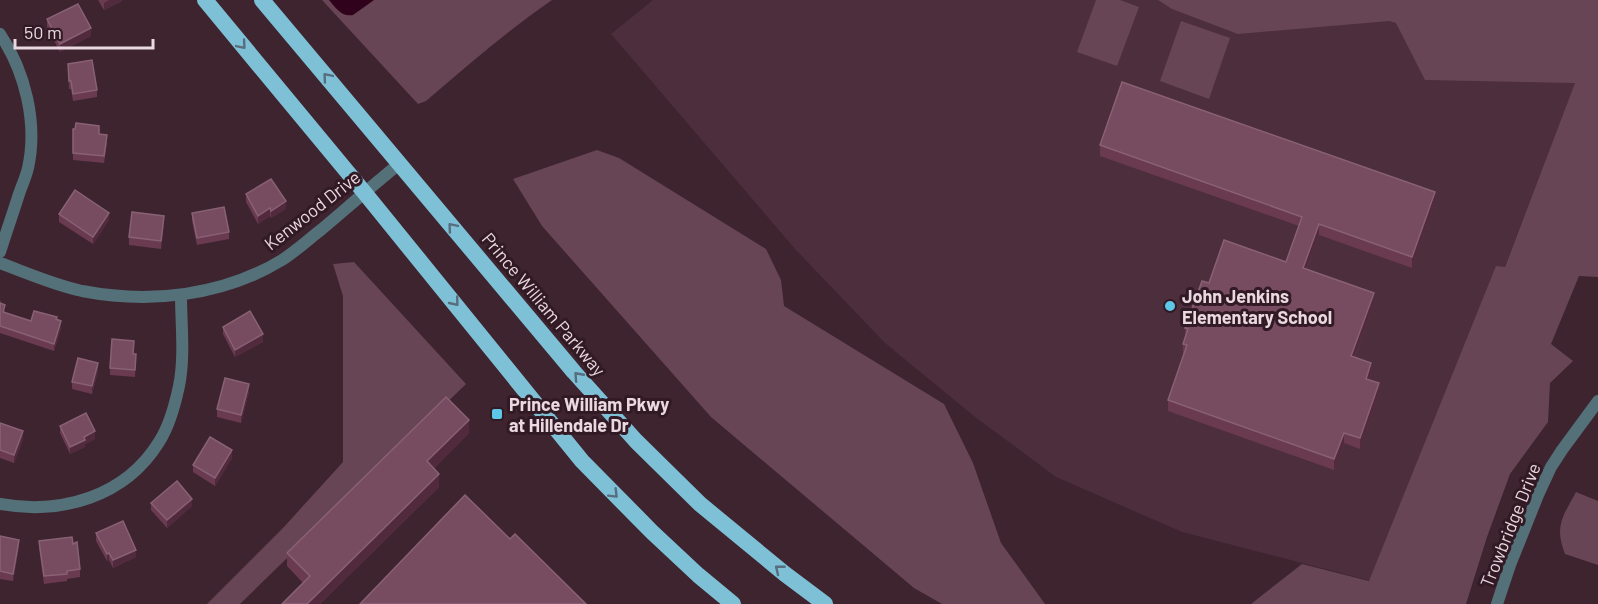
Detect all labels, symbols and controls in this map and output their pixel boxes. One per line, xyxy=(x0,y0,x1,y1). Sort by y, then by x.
scale bar xyxy=(15,12,153,50)
text: 50 m xyxy=(24,21,62,43)
one-way arrow xyxy=(235,38,246,49)
one-way arrow xyxy=(323,73,334,84)
street label: Kenwood Drive xyxy=(260,166,364,254)
one-way arrow xyxy=(448,223,459,234)
street label: Prince William Parkway xyxy=(478,228,610,380)
place label: John Jenkins Elementary School xyxy=(1182,285,1332,328)
one-way arrow xyxy=(447,295,458,306)
marker: John Jenkins Elementary School xyxy=(1163,299,1177,313)
one-way arrow xyxy=(574,372,585,383)
place label: Prince William Pkwy at Hillendale Dr xyxy=(509,393,669,436)
marker: Prince William Pkwy at Hillendale Dr xyxy=(490,407,504,421)
street label: Trowbridge Drive xyxy=(1475,460,1545,590)
one-way arrow xyxy=(606,486,617,497)
one-way arrow xyxy=(775,565,786,576)

